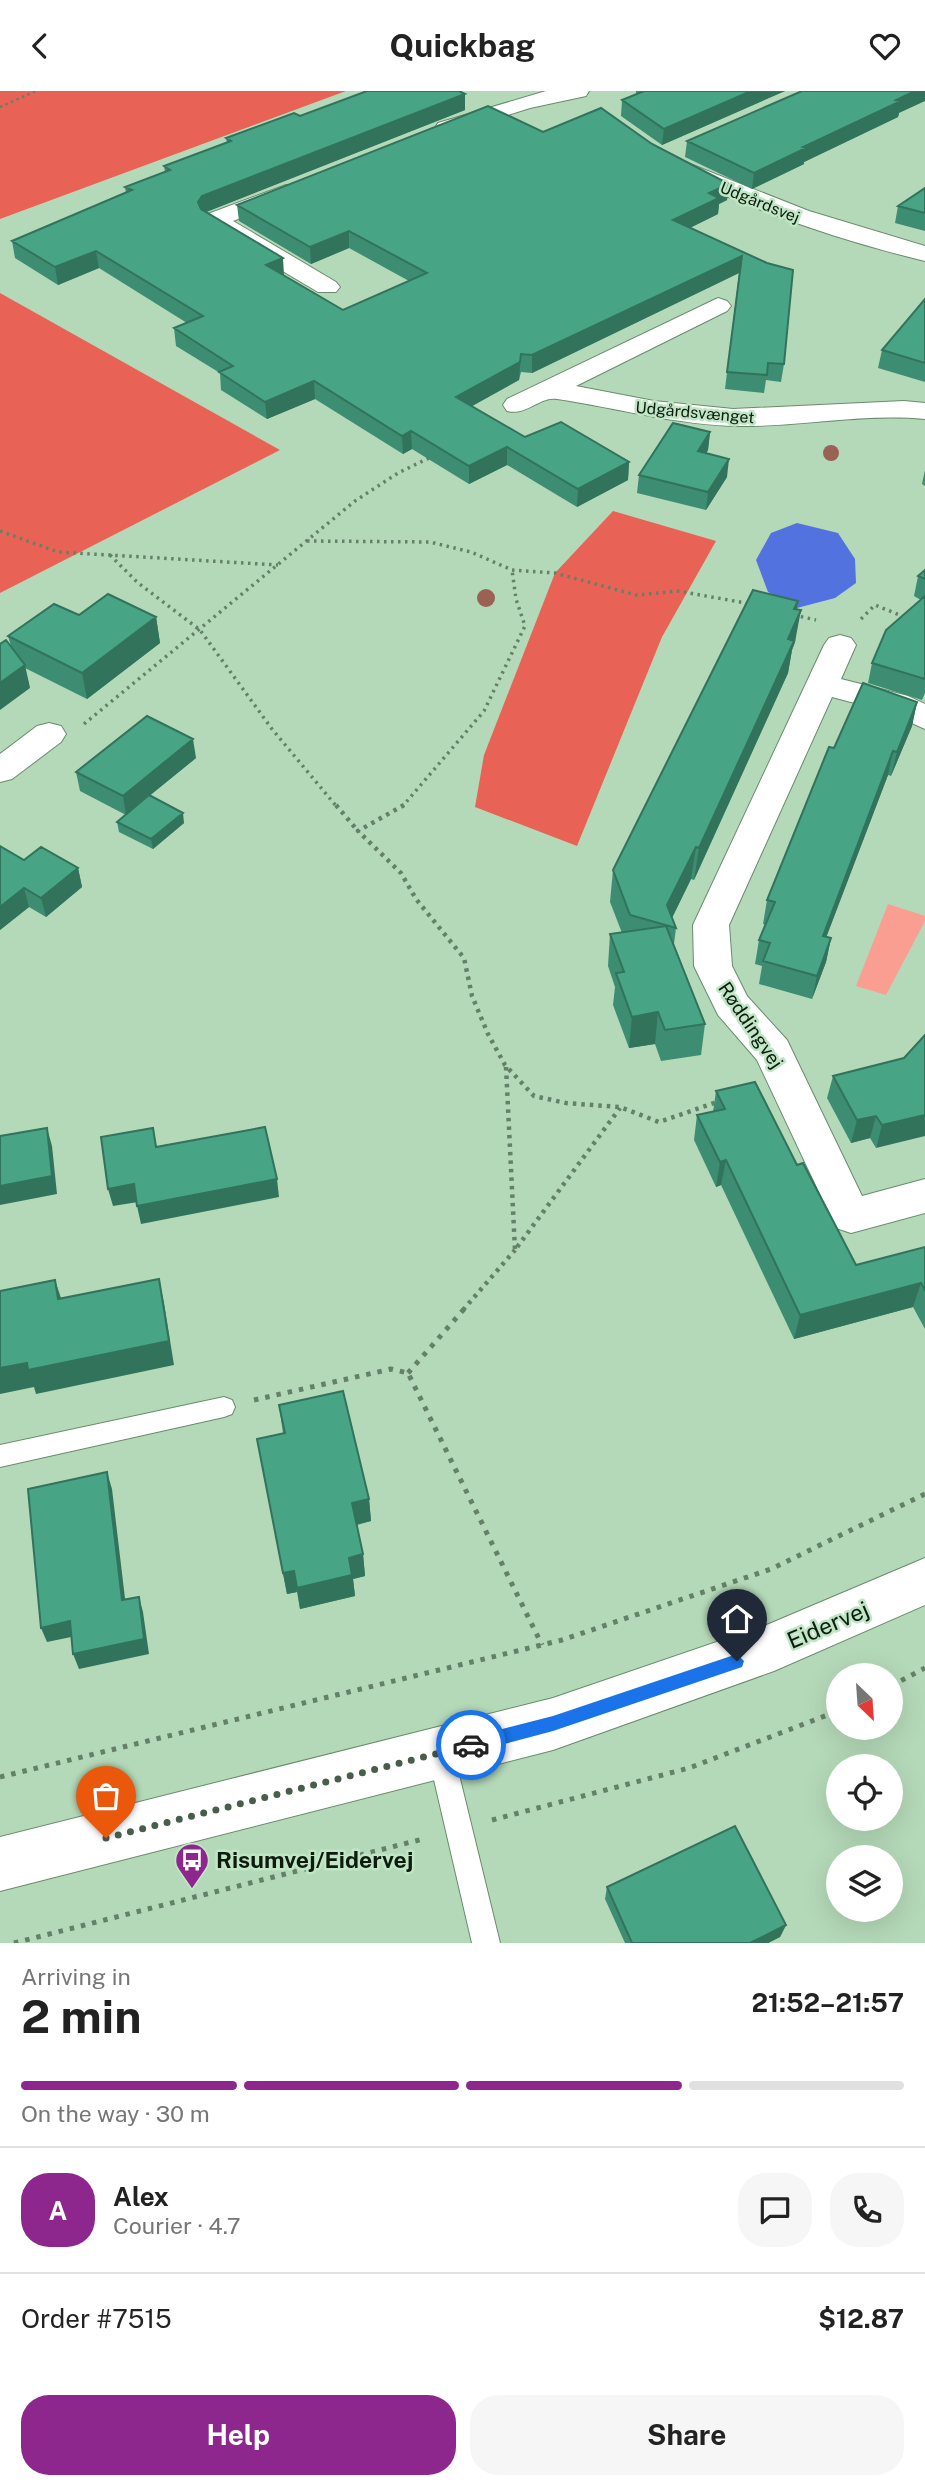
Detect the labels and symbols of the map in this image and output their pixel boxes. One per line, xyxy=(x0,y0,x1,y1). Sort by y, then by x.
street label: Udgårdsvej xyxy=(717,178,802,227)
street label: Udgårdsvænget xyxy=(635,398,755,427)
street label: Røddingvej xyxy=(714,978,788,1072)
pin xyxy=(707,1589,767,1661)
street label: Eidervej xyxy=(783,1595,873,1654)
north arrow xyxy=(826,1663,903,1739)
courier xyxy=(436,1710,506,1780)
pin xyxy=(76,1766,136,1838)
bus stop icon: Risumvej/Eidervej xyxy=(173,1841,211,1890)
place label: Risumvej/Eidervej xyxy=(216,1846,414,1873)

